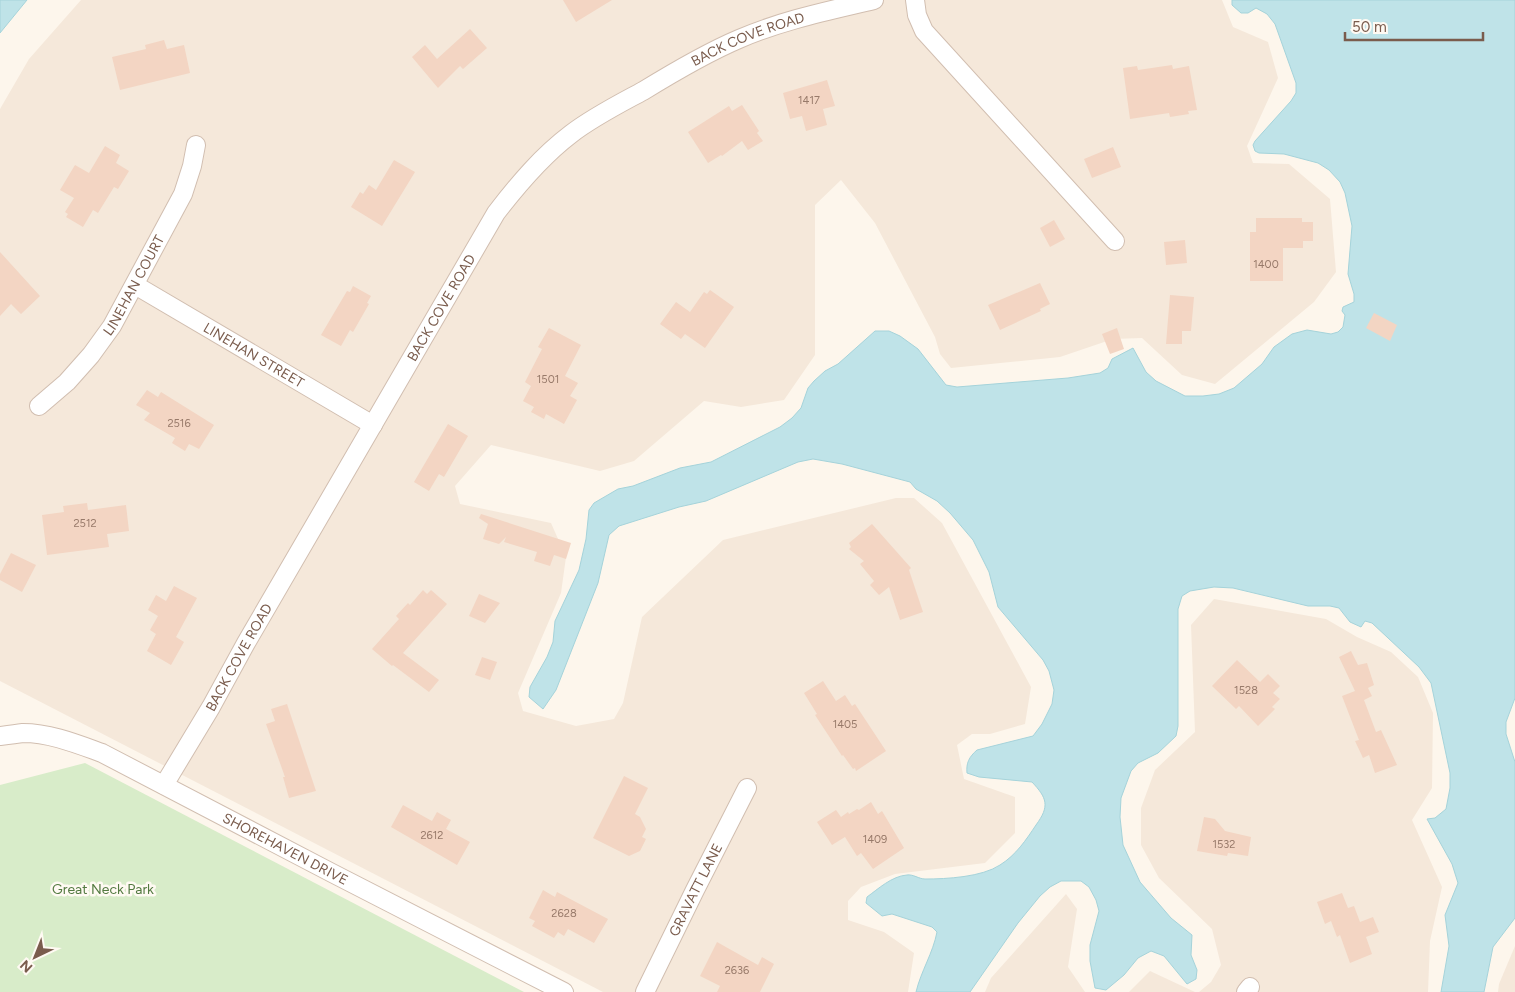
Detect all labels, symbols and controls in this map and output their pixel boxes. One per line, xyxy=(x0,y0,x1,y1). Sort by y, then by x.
street label: BACK COVE ROAD xyxy=(688,9,806,70)
scale bar xyxy=(1345,10,1482,42)
text: 50 m xyxy=(1352,18,1387,36)
house number: 1417 xyxy=(798,94,820,107)
street label: LINEHAN COURT xyxy=(100,232,168,339)
street label: BACK COVE ROAD xyxy=(404,251,479,364)
house number: 1400 xyxy=(1253,258,1279,271)
street label: LINEHAN STREET xyxy=(200,319,307,392)
house number: 1501 xyxy=(537,373,559,386)
house number: 2516 xyxy=(167,417,191,430)
house number: 2512 xyxy=(73,517,97,530)
street label: BACK COVE ROAD xyxy=(202,601,276,714)
house number: 1528 xyxy=(1234,684,1258,697)
house number: 1405 xyxy=(833,718,857,731)
street label: SHOREHAVEN DRIVE xyxy=(220,809,351,889)
house number: 2612 xyxy=(420,829,444,842)
house number: 1409 xyxy=(863,833,887,846)
house number: 1532 xyxy=(1212,838,1236,851)
street label: GRAVATT LANE xyxy=(666,841,726,939)
park label: Great Neck Park xyxy=(52,881,154,898)
house number: 2628 xyxy=(551,907,577,920)
north arrow xyxy=(10,932,60,982)
text: N xyxy=(17,956,36,976)
house number: 2636 xyxy=(725,964,749,977)

